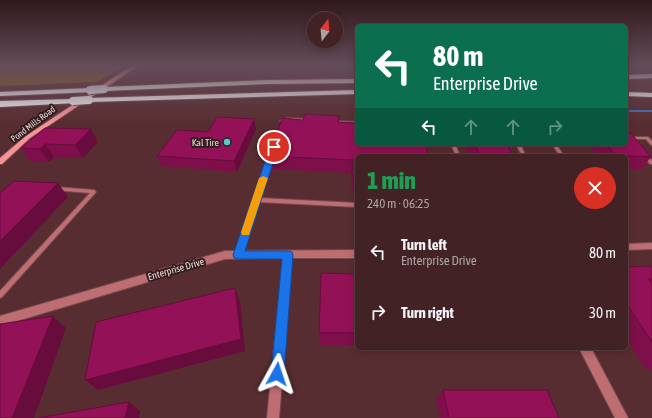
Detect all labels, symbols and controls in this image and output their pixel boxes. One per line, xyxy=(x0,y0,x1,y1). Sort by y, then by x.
north arrow xyxy=(307,12,343,48)
map controls xyxy=(307,12,343,48)
icon: left xyxy=(367,40,419,92)
text: 80 m xyxy=(433,40,483,72)
text: Enterprise Drive xyxy=(433,73,538,94)
street label: Pond Mills Road xyxy=(9,104,57,144)
icon: left xyxy=(418,116,440,138)
icon: ahead xyxy=(460,116,482,138)
icon: ahead xyxy=(502,116,524,138)
icon: right xyxy=(544,116,566,138)
pin xyxy=(257,130,291,164)
icon: arrive xyxy=(263,136,285,158)
place label: Kal Tire xyxy=(192,137,219,148)
marker: Kal Tire xyxy=(222,137,232,147)
text: 1 min xyxy=(367,167,416,194)
button: close xyxy=(574,167,616,209)
text: 240 m · 06:25 xyxy=(367,196,430,211)
text: Turn left xyxy=(401,236,447,253)
icon: left xyxy=(367,241,389,263)
text: 80 m xyxy=(589,244,616,261)
text: Enterprise Drive xyxy=(401,253,477,268)
street label: Enterprise Drive xyxy=(146,256,206,282)
icon: right xyxy=(367,301,389,323)
text: Turn right xyxy=(401,304,454,321)
text: 30 m xyxy=(589,304,616,321)
position arrow xyxy=(256,353,298,395)

